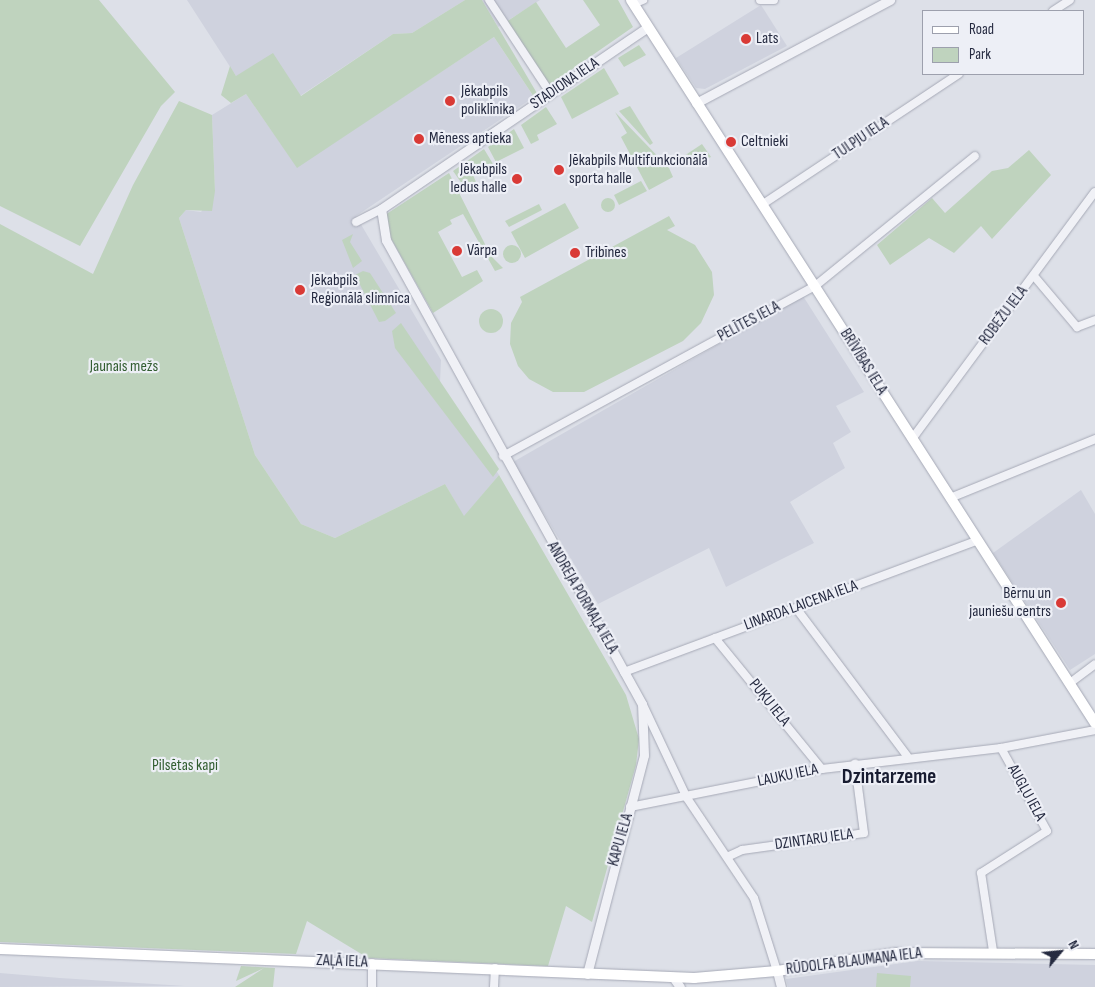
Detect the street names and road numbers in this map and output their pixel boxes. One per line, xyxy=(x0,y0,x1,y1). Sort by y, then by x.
street label: STADIONA IELA xyxy=(527,54,603,114)
street label: TULPJU IELA xyxy=(829,113,893,165)
street label: ROBEŽU IELA xyxy=(976,283,1032,349)
street label: PELĪTES IELA xyxy=(715,298,783,346)
street label: BRĪVĪBAS IELA xyxy=(835,325,891,399)
street label: ANDREJA PORMAĻA IELA xyxy=(542,539,622,657)
street label: LINARDA LAICENA IELA xyxy=(742,577,860,635)
street label: PUĶU IELA xyxy=(744,676,794,730)
street label: LAUKU IELA xyxy=(756,760,820,792)
street label: AUGĻU IELA xyxy=(1003,761,1049,825)
street label: KAPU IELA xyxy=(604,811,638,869)
street label: DZINTARU IELA xyxy=(774,825,854,855)
street label: RŪDOLFA BLAUMAŅA IELA xyxy=(785,944,923,980)
street label: ZAĻĀ IELA xyxy=(316,952,368,972)

